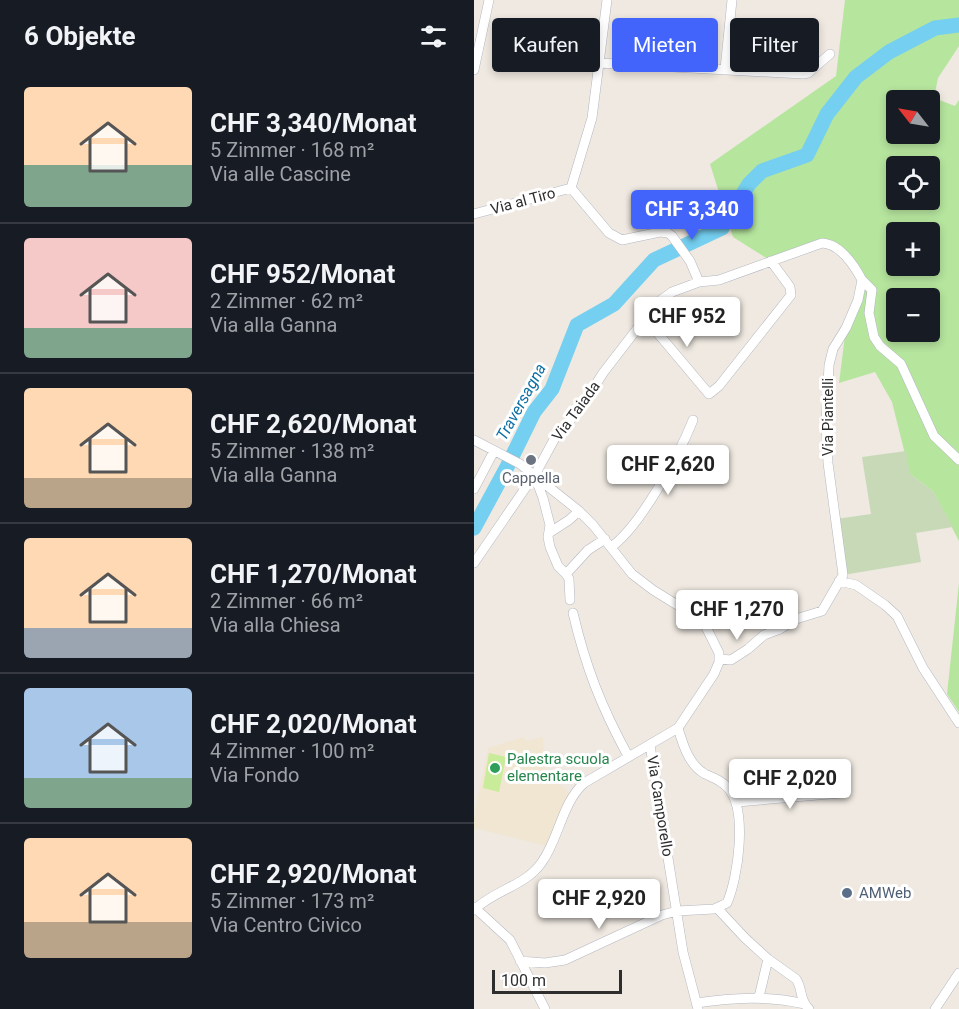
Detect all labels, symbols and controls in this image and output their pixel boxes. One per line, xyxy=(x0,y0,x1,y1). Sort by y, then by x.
chip: Kaufen xyxy=(492,18,600,72)
chip: Mieten xyxy=(612,18,718,72)
chip: Filter xyxy=(730,18,819,72)
icon: filters xyxy=(417,20,450,53)
text: 6 Objekte xyxy=(24,21,135,51)
north arrow xyxy=(886,90,940,144)
map controls xyxy=(886,90,940,342)
text: CHF 3,340/Monat xyxy=(210,108,417,138)
icon: home xyxy=(72,111,144,183)
text: 5 Zimmer · 168 m² xyxy=(210,138,374,162)
button: locate xyxy=(886,156,940,210)
text: Via alle Cascine xyxy=(210,162,351,186)
street label: Via al Tiro xyxy=(489,184,557,218)
pin: CHF 3,340 xyxy=(623,190,761,241)
text: CHF 3,340 xyxy=(645,197,739,221)
button: + xyxy=(886,222,940,276)
text: CHF 952/Monat xyxy=(210,259,395,289)
icon: home xyxy=(72,262,144,334)
button: − xyxy=(886,288,940,342)
text: 2 Zimmer · 62 m² xyxy=(210,289,363,313)
pin: CHF 952 xyxy=(632,297,742,348)
text: CHF 952 xyxy=(648,304,726,328)
text: Via alla Ganna xyxy=(210,313,337,337)
water label: Traversagna xyxy=(492,360,550,444)
street label: Via Taiada xyxy=(548,378,604,444)
street label: Via Piantelli xyxy=(819,378,837,456)
text: CHF 2,620/Monat xyxy=(210,409,417,439)
icon: home xyxy=(72,412,144,484)
text: 5 Zimmer · 138 m² xyxy=(210,439,374,463)
pin: CHF 2,620 xyxy=(599,445,737,496)
text: CHF 2,620 xyxy=(621,452,715,476)
marker: Cappella xyxy=(524,453,538,467)
text: Via alla Ganna xyxy=(210,463,337,487)
place label: Cappella xyxy=(502,469,560,487)
text: CHF 1,270/Monat xyxy=(210,559,417,589)
icon: home xyxy=(72,562,144,634)
text: 2 Zimmer · 66 m² xyxy=(210,589,363,613)
pin: CHF 1,270 xyxy=(668,590,806,641)
text: CHF 1,270 xyxy=(690,597,784,621)
text: Via alla Chiesa xyxy=(210,613,341,637)
text: CHF 2,020/Monat xyxy=(210,709,417,739)
icon: home xyxy=(72,712,144,784)
text: 4 Zimmer · 100 m² xyxy=(210,739,374,763)
place label: Palestra scuola elementare xyxy=(507,750,610,785)
street label: Via Camporello xyxy=(643,754,677,858)
pin: CHF 2,020 xyxy=(721,759,859,810)
marker: Palestra scuola elementare xyxy=(488,761,502,775)
text: Via Fondo xyxy=(210,763,299,787)
text: CHF 2,020 xyxy=(743,766,837,790)
text: CHF 2,920/Monat xyxy=(210,859,417,889)
icon: home xyxy=(72,862,144,934)
pin: CHF 2,920 xyxy=(530,879,668,930)
place label: AMWeb xyxy=(859,884,911,902)
text: CHF 2,920 xyxy=(552,886,646,910)
marker: AMWeb xyxy=(840,886,854,900)
text: 5 Zimmer · 173 m² xyxy=(210,889,374,913)
text: Via Centro Civico xyxy=(210,913,362,937)
scale bar xyxy=(492,967,622,994)
text: 100 m xyxy=(501,971,546,990)

